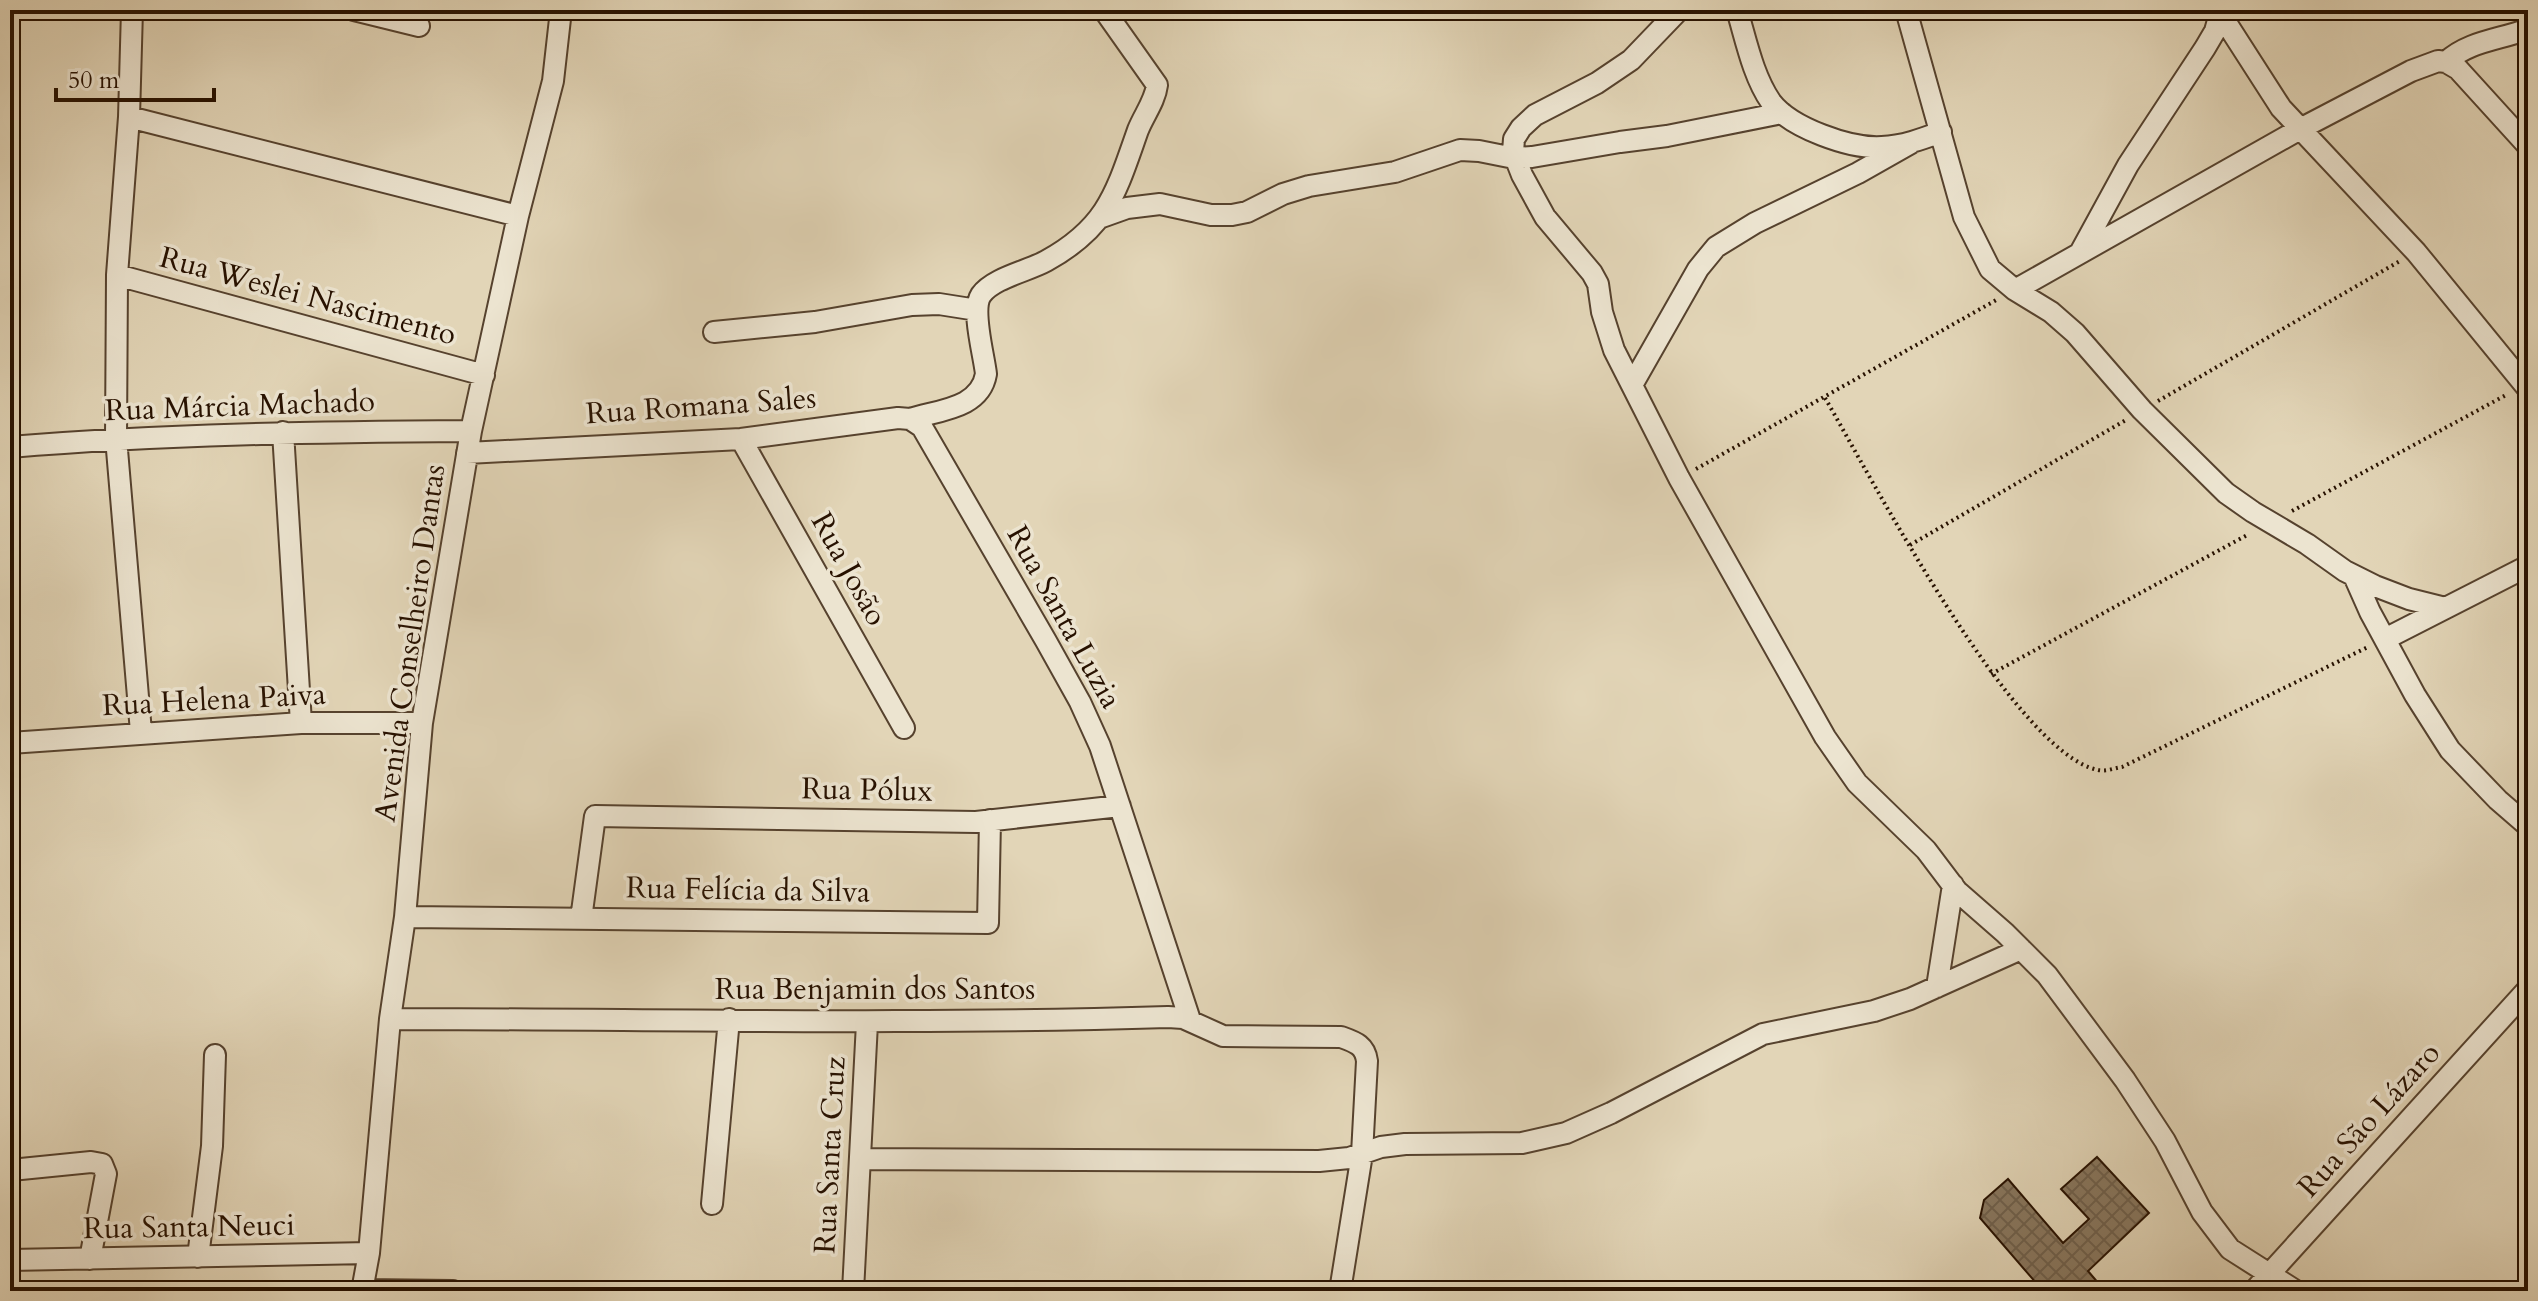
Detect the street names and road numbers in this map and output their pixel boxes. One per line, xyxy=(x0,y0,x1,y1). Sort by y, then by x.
street label: Rua Weslei Nascimento xyxy=(155,237,461,355)
street label: Rua Romana Sales xyxy=(584,377,818,435)
street label: Rua Márcia Machado xyxy=(104,381,376,431)
street label: Avenida Conselheiro Dantas xyxy=(365,462,455,824)
street label: Rua Josão xyxy=(801,505,897,633)
street label: Rua Santa Luzia xyxy=(997,518,1131,716)
street label: Rua Helena Paiva xyxy=(101,674,327,726)
street label: Rua Pólux xyxy=(801,768,933,812)
street label: Rua Felícia da Silva xyxy=(625,867,871,913)
street label: Rua Benjamin dos Santos xyxy=(715,969,1035,1010)
street label: Rua São Lázaro xyxy=(2288,1034,2450,1206)
street label: Rua Santa Cruz xyxy=(804,1055,856,1255)
street label: Rua Santa Neuci xyxy=(83,1205,295,1249)

